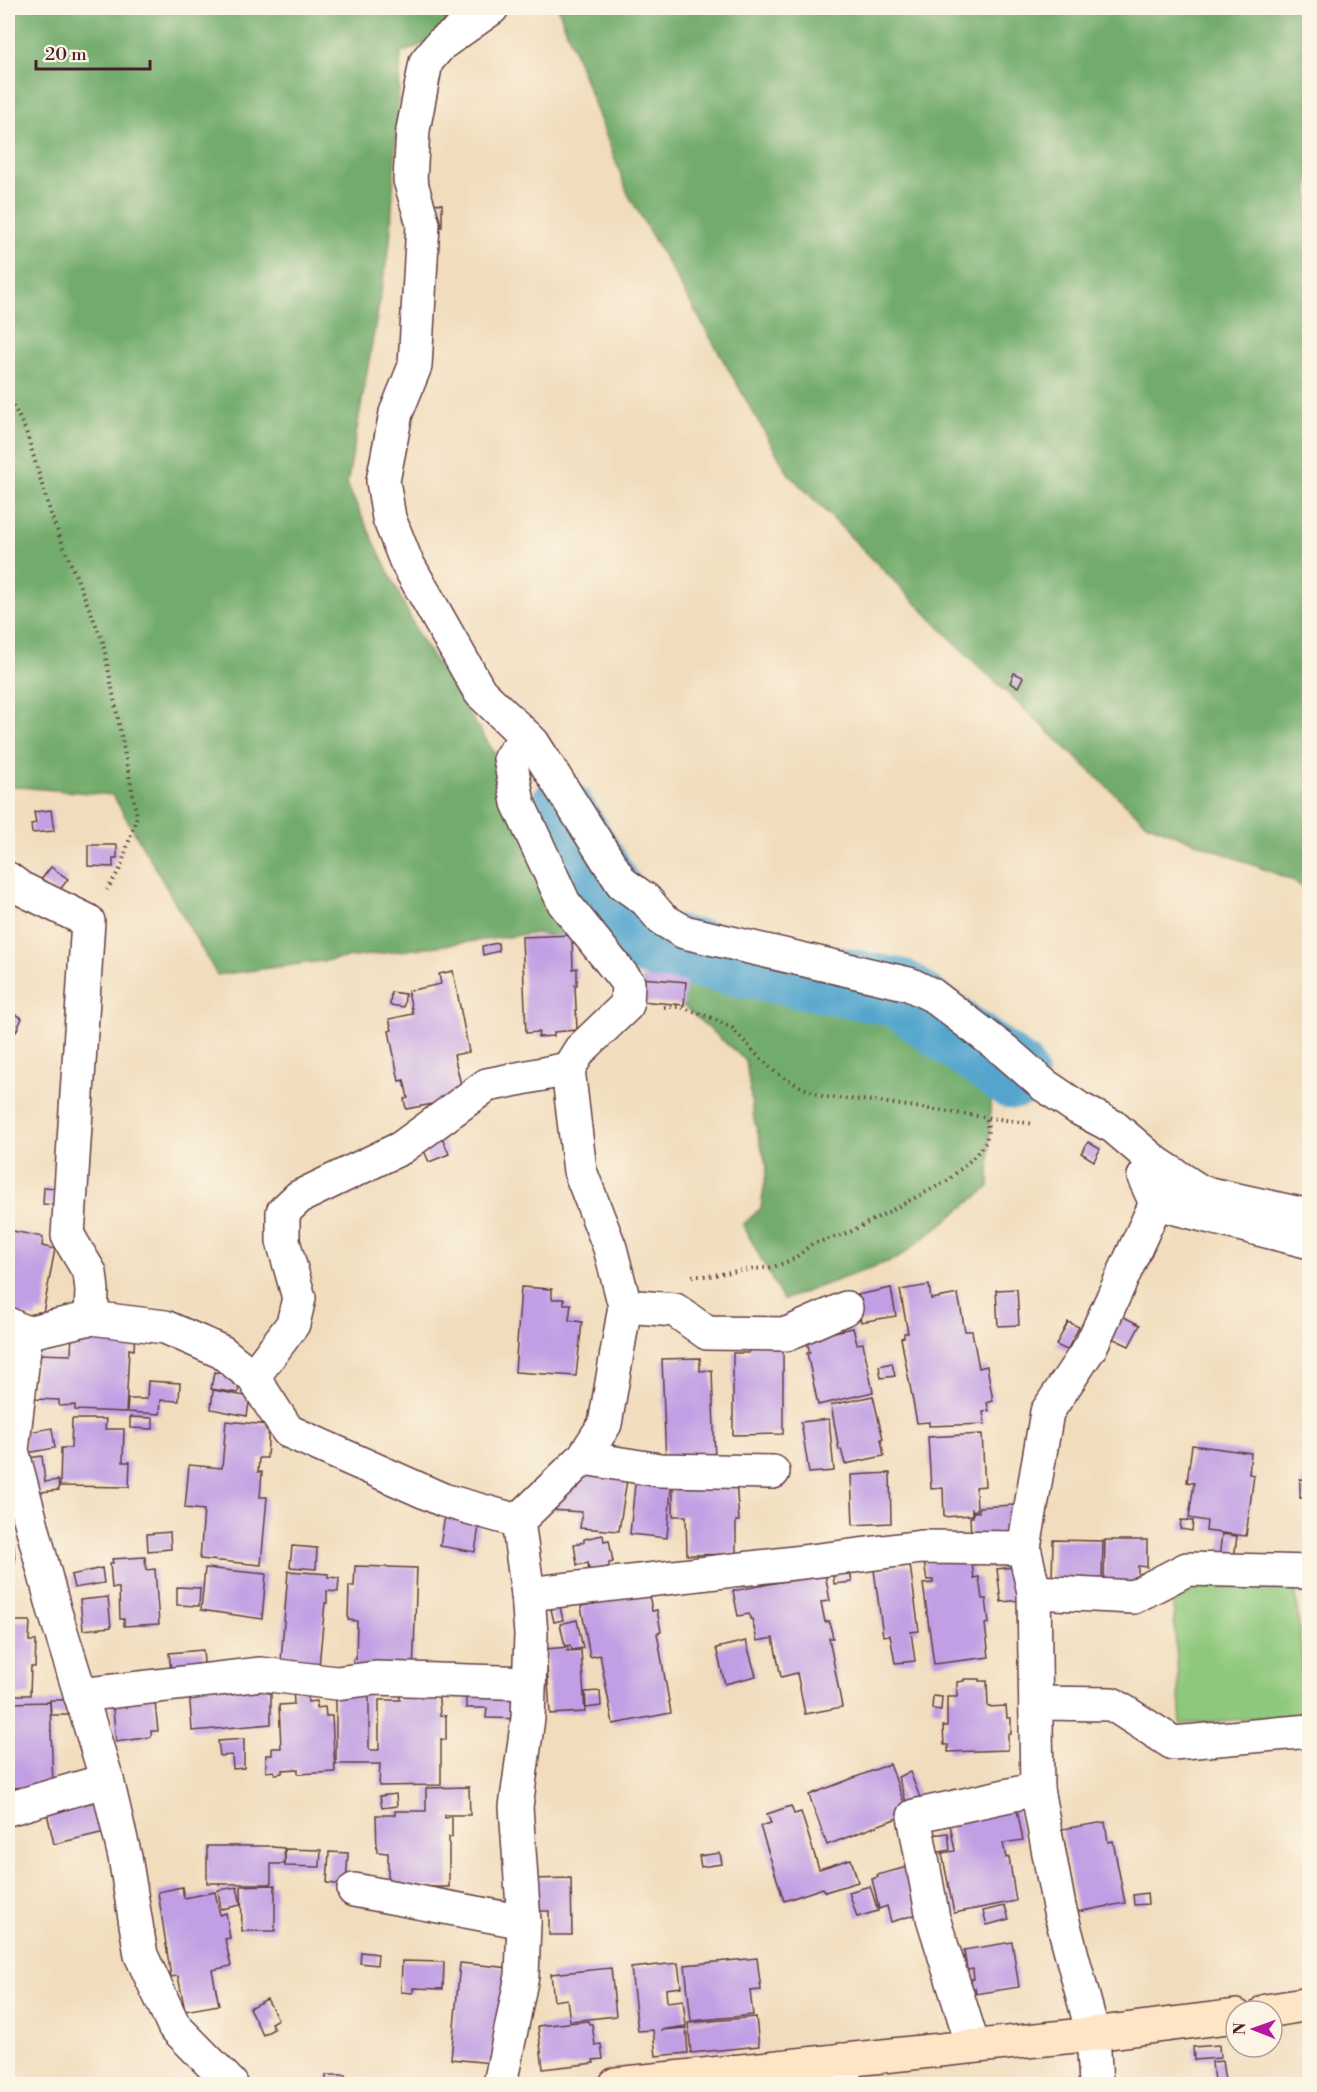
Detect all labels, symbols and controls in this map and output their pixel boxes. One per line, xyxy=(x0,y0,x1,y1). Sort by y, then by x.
scale bar xyxy=(36,33,150,71)
text: 20 m xyxy=(45,43,87,66)
north arrow xyxy=(1224,1999,1284,2059)
text: N xyxy=(1230,2022,1250,2035)

